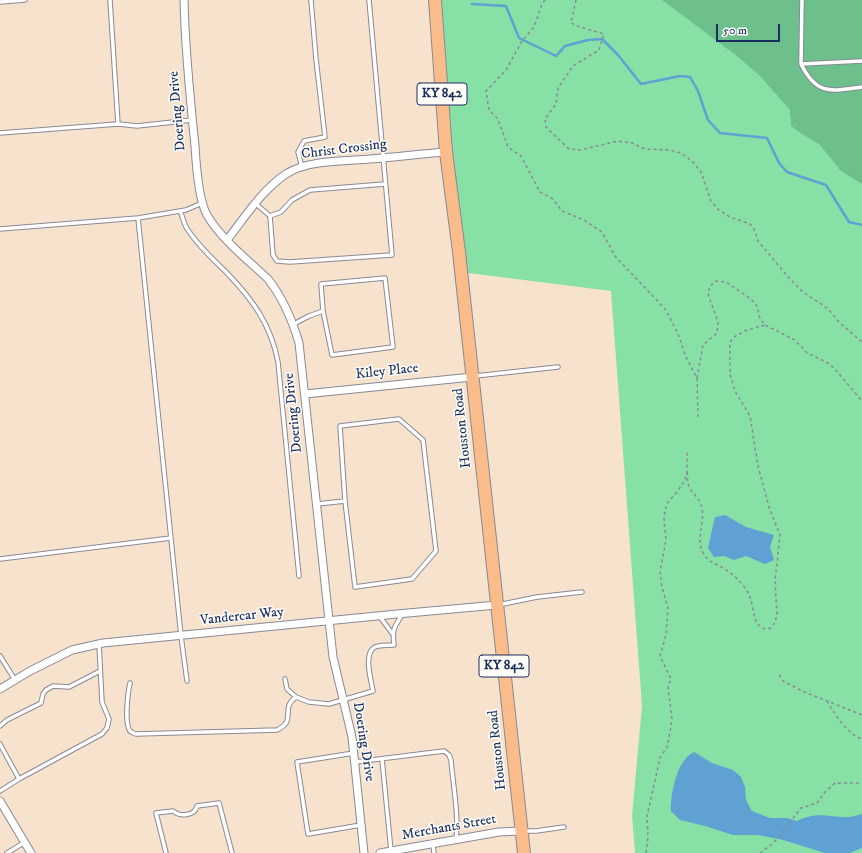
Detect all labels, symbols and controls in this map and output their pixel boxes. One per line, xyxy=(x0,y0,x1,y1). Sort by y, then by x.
scale bar xyxy=(718,16,782,42)
text: 50 m xyxy=(723,23,747,38)
street label: Doering Drive xyxy=(166,70,190,152)
road number: KY 842 xyxy=(417,83,467,105)
street label: Christ Crossing xyxy=(300,136,388,164)
street label: Kiley Place xyxy=(355,360,419,384)
street label: Doering Drive xyxy=(281,372,307,454)
street label: Houston Road xyxy=(450,387,476,469)
street label: Vandercar Way xyxy=(199,604,285,630)
road number: KY 842 xyxy=(479,655,529,677)
street label: Doering Drive xyxy=(348,701,378,783)
street label: Houston Road xyxy=(485,709,511,791)
street label: Merchants Street xyxy=(401,811,497,845)

